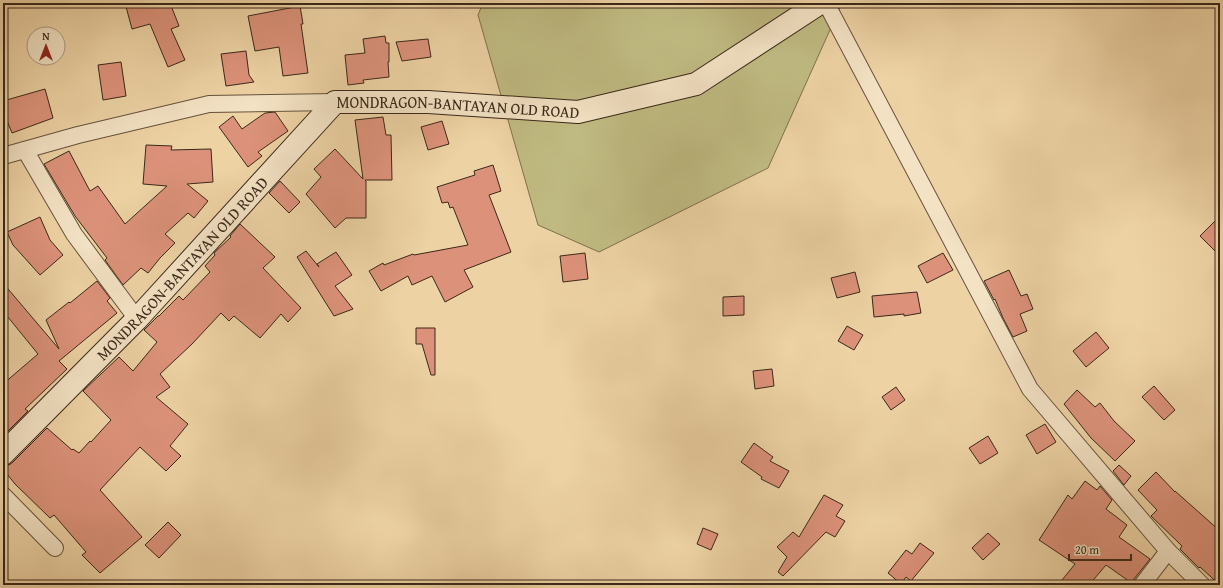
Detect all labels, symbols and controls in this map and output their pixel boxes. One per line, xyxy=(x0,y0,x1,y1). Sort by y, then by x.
north arrow xyxy=(26,26,66,66)
text: N xyxy=(42,28,50,44)
street label: MONDRAGON-BANTAYAN OLD ROAD xyxy=(336,90,580,124)
street label: MONDRAGON-BANTAYAN OLD ROAD xyxy=(91,171,274,366)
scale bar xyxy=(1069,536,1131,562)
text: 20 m xyxy=(1075,541,1099,558)

